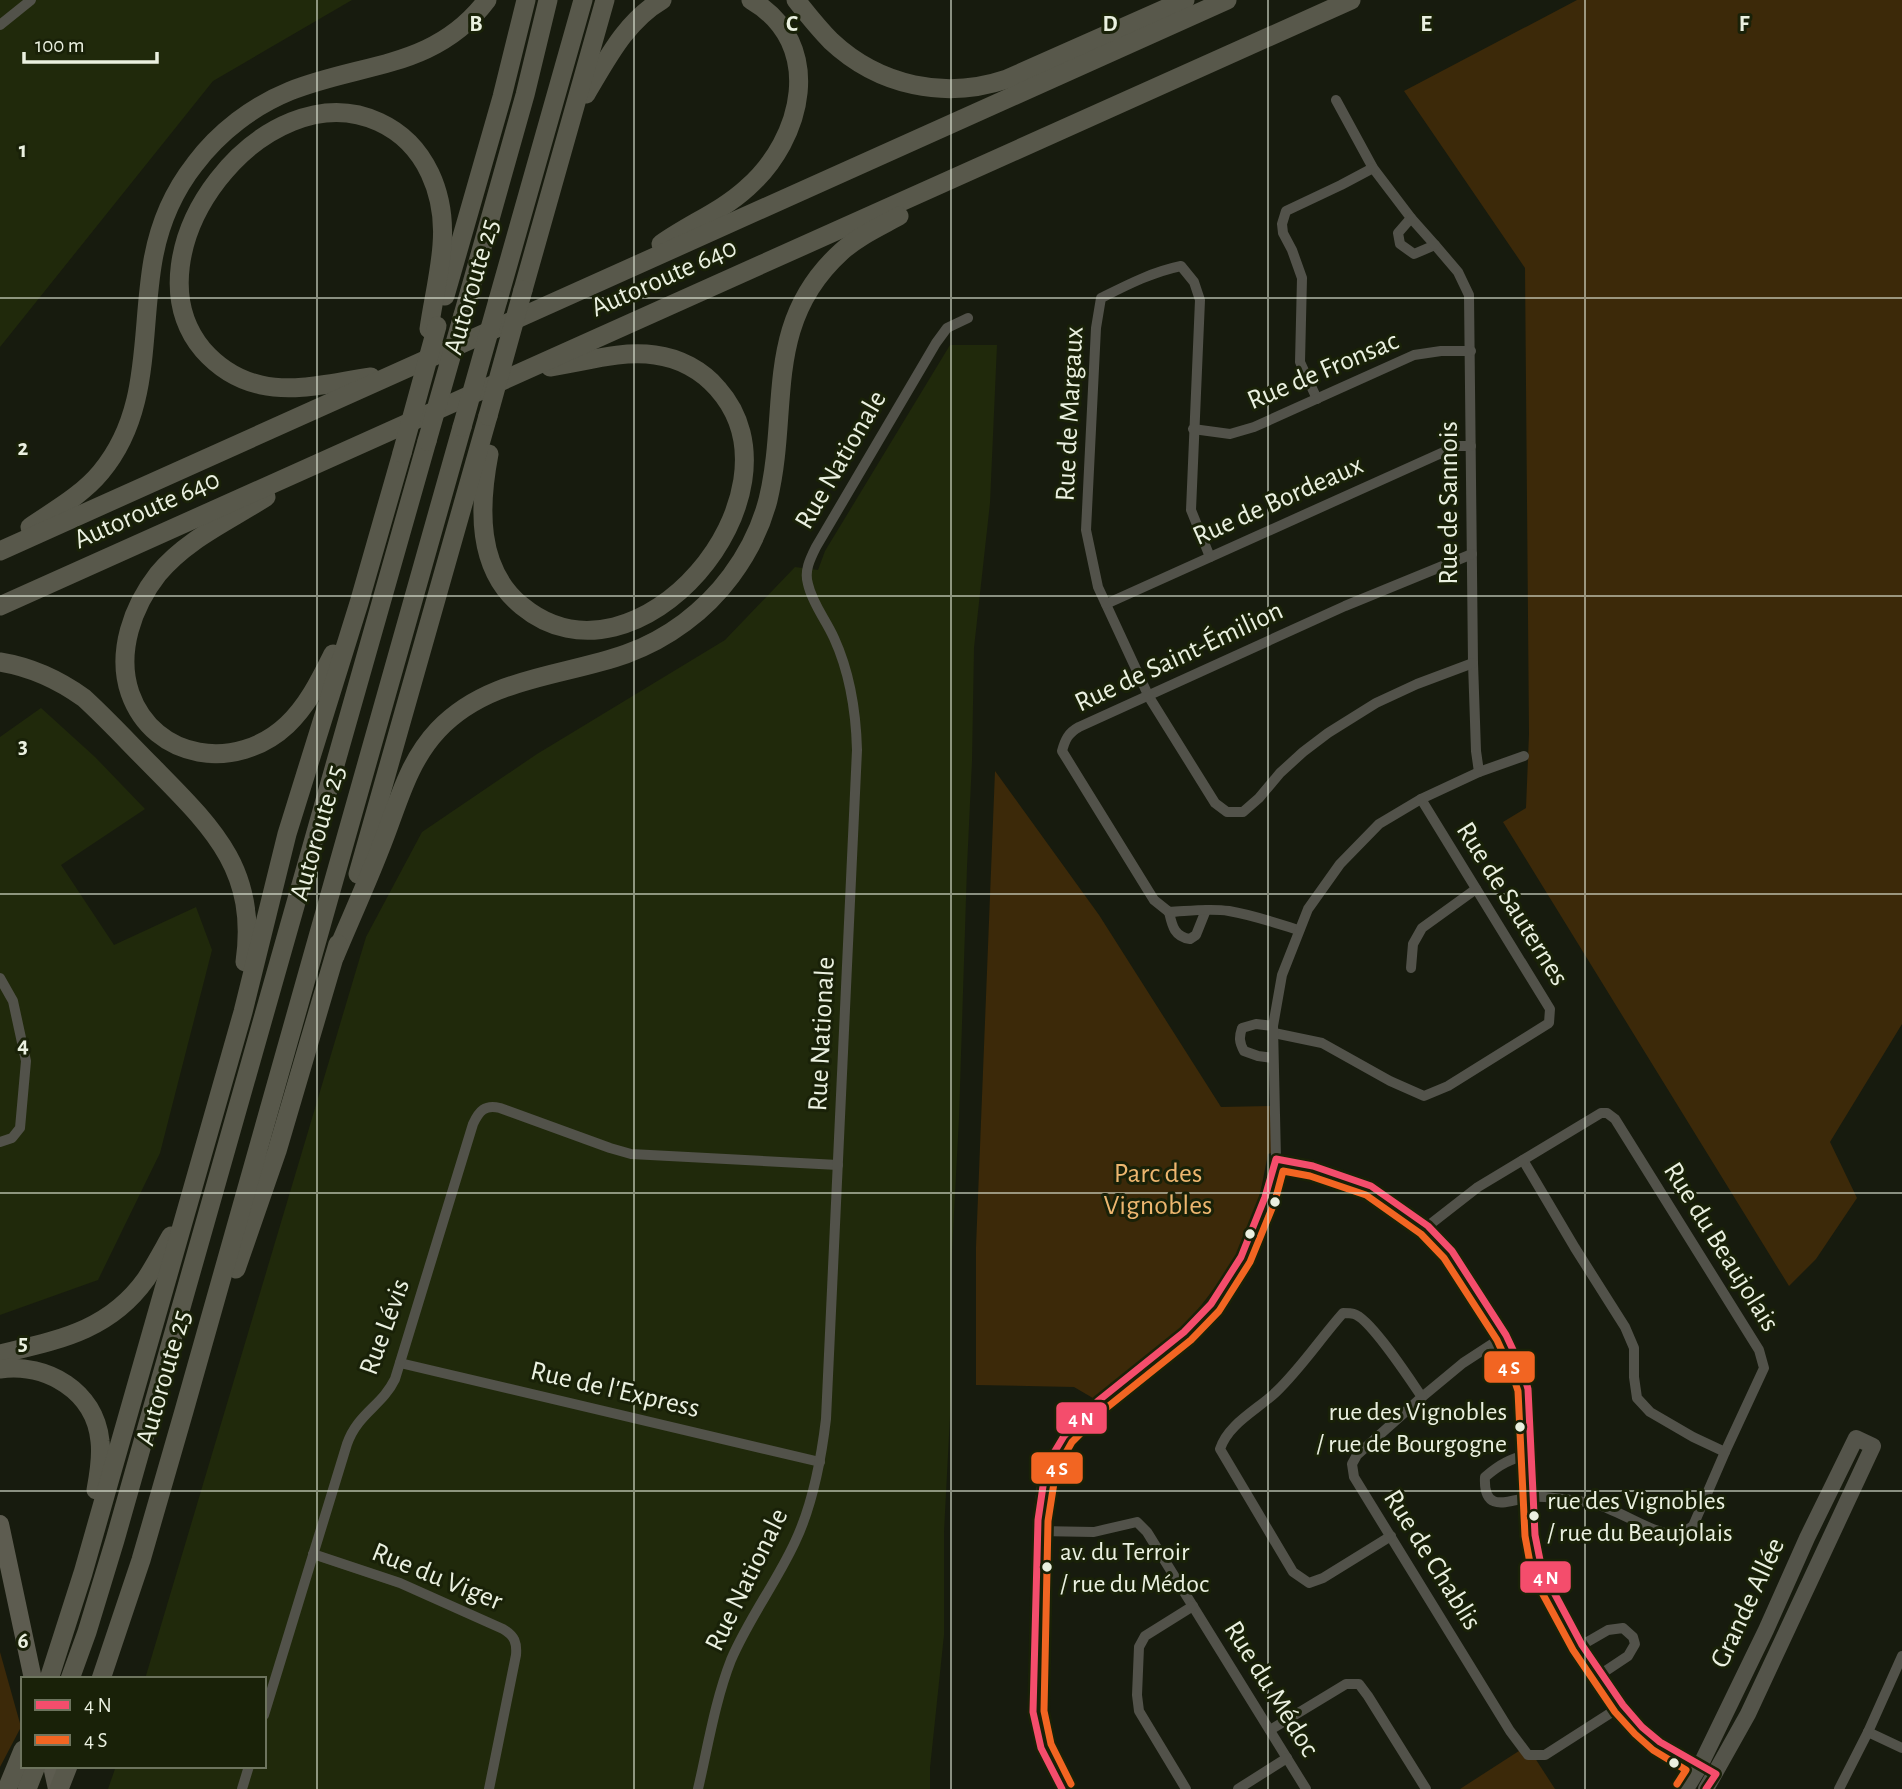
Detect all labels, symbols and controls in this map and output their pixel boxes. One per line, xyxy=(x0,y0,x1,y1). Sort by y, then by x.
text: B xyxy=(469,13,483,36)
text: C xyxy=(786,13,798,36)
text: D xyxy=(1102,13,1118,36)
text: E xyxy=(1420,13,1432,36)
text: F xyxy=(1739,13,1750,36)
scale bar xyxy=(24,21,158,65)
text: 100 m xyxy=(35,35,85,56)
text: 1 xyxy=(19,139,27,162)
street label: Autoroute 25 xyxy=(439,216,505,358)
street label: Autoroute 640 xyxy=(587,233,741,323)
street label: Rue de Margaux xyxy=(1051,326,1089,502)
street label: Rue de Fronsac xyxy=(1243,327,1403,415)
street label: Rue Nationale xyxy=(790,386,892,534)
street label: Rue de Sannois xyxy=(1435,421,1463,585)
text: 2 xyxy=(18,437,29,460)
street label: Rue de Bordeaux xyxy=(1189,451,1367,551)
street label: Autoroute 640 xyxy=(70,465,224,555)
street label: Rue de Saint-Émilion xyxy=(1069,594,1287,717)
text: 3 xyxy=(18,735,28,758)
street label: Autoroute 25 xyxy=(285,762,351,904)
street label: Rue de Sauternes xyxy=(1451,817,1573,991)
street label: Rue Nationale xyxy=(804,956,840,1112)
text: 4 xyxy=(17,1034,29,1057)
street label: Rue du Beaujolais xyxy=(1658,1158,1784,1336)
park label: Parc des Vignobles xyxy=(1104,1160,1212,1220)
unlabelled marker xyxy=(1268,1195,1282,1209)
unlabelled marker xyxy=(1243,1227,1257,1241)
street label: Rue Lévis xyxy=(355,1275,415,1379)
street label: Autoroute 25 xyxy=(131,1307,197,1449)
text: 5 xyxy=(18,1332,28,1355)
line badge: 4 S xyxy=(1483,1350,1536,1384)
street label: Rue de l'Express xyxy=(528,1357,702,1423)
text: 4 S xyxy=(1498,1359,1520,1378)
place label: rue des Vignobles / rue de Bourgogne xyxy=(1316,1399,1507,1457)
line badge: 4 N xyxy=(1055,1401,1108,1435)
text: 4 N xyxy=(1068,1410,1094,1429)
marker: rue des Vignobles / rue de Bourgogne xyxy=(1513,1420,1527,1434)
line badge: 4 S xyxy=(1030,1451,1084,1485)
text: 4 S xyxy=(1046,1460,1068,1479)
street label: Rue de Chablis xyxy=(1378,1485,1486,1635)
place label: rue des Vignobles / rue du Beaujolais xyxy=(1547,1488,1733,1546)
street label: Rue Nationale xyxy=(701,1504,793,1656)
marker: rue des Vignobles / rue du Beaujolais xyxy=(1527,1509,1541,1523)
street label: Grande Allée xyxy=(1706,1534,1790,1672)
street label: Rue du Viger xyxy=(368,1538,506,1616)
place label: av. du Terroir / rue du Médoc xyxy=(1060,1539,1209,1597)
marker: av. du Terroir / rue du Médoc xyxy=(1040,1560,1054,1574)
line badge: 4 N xyxy=(1519,1560,1572,1594)
text: 4 N xyxy=(1533,1569,1559,1588)
street label: Rue du Médoc xyxy=(1218,1616,1324,1762)
text: 6 xyxy=(17,1630,29,1653)
legend xyxy=(21,1677,266,1768)
text: 4 N xyxy=(84,1695,112,1716)
text: 4 S xyxy=(84,1730,108,1751)
unlabelled marker xyxy=(1667,1756,1681,1770)

